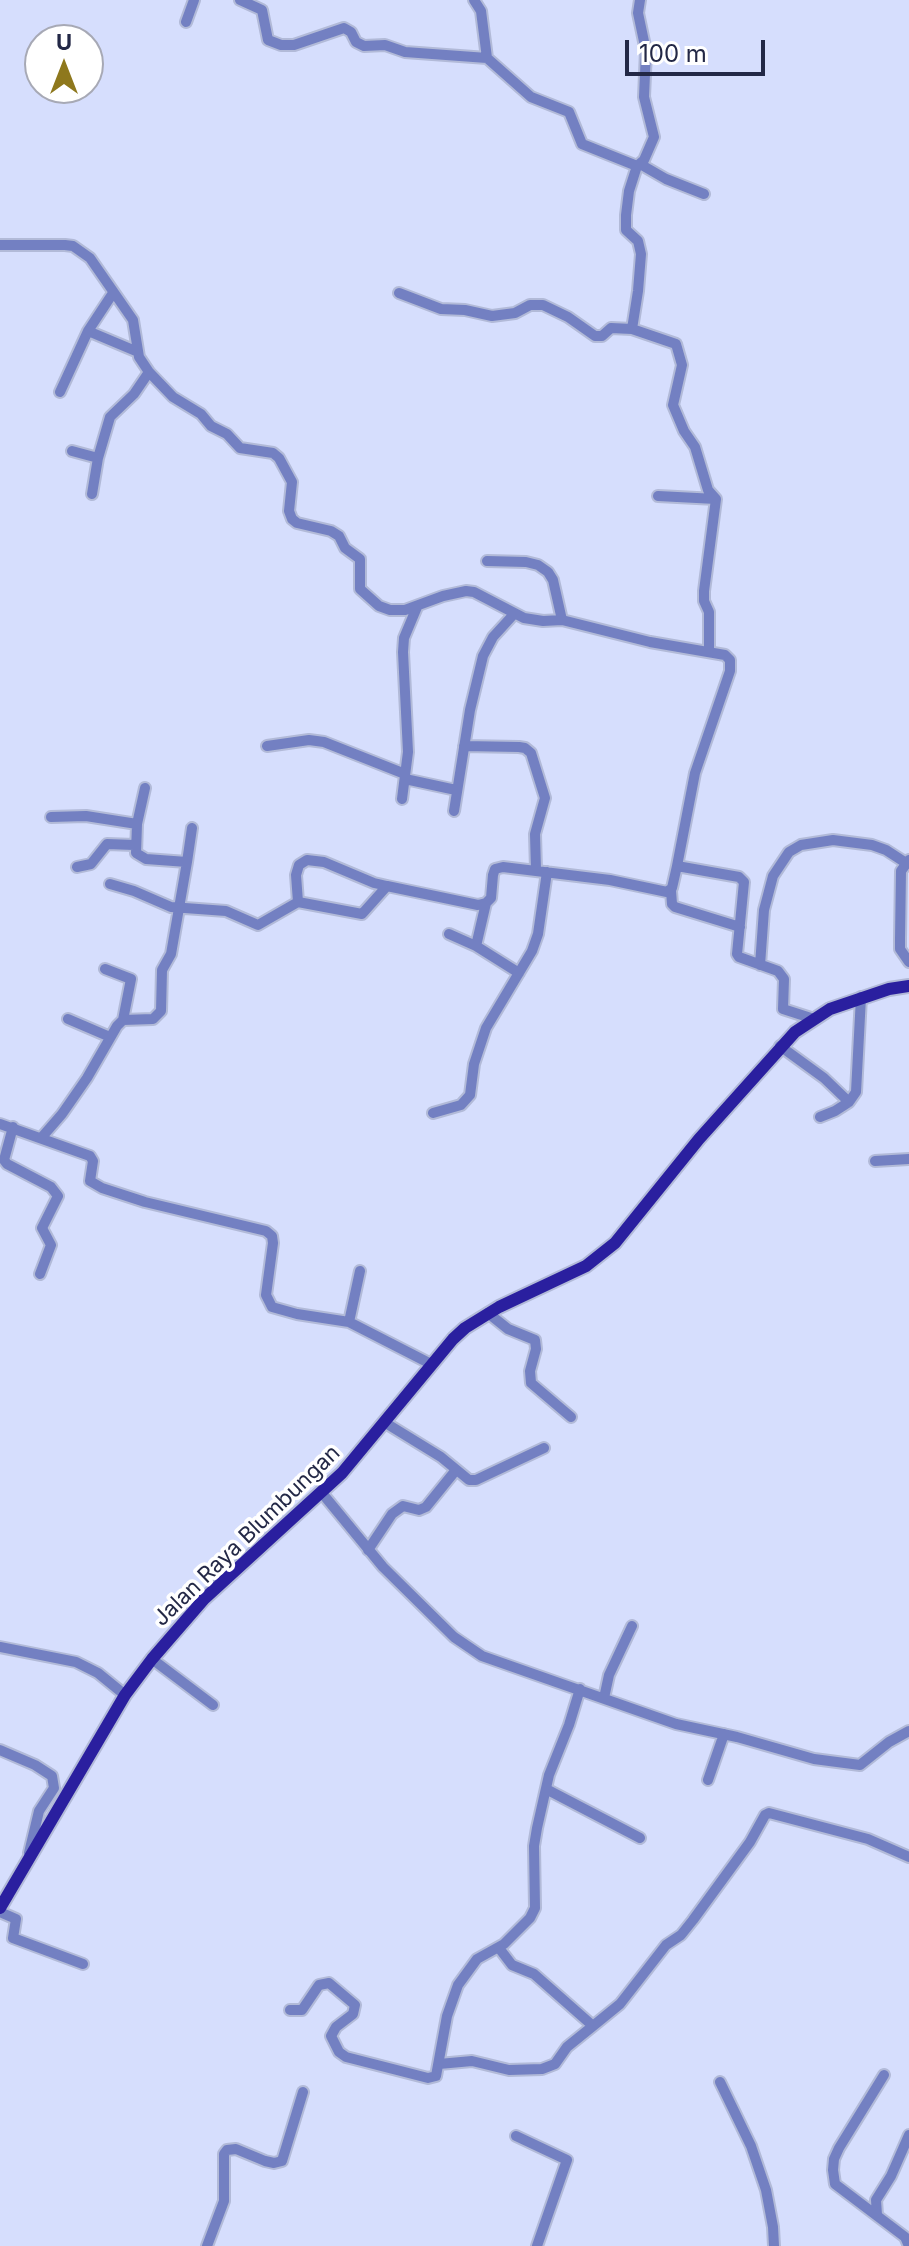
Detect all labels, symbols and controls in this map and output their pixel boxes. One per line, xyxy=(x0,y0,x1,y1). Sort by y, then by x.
north arrow xyxy=(24,24,104,104)
scale bar xyxy=(629,24,769,74)
text: U xyxy=(56,29,72,55)
text: 100 m xyxy=(639,39,707,68)
street label: Jalan Raya Blumbungan xyxy=(148,1440,346,1632)

